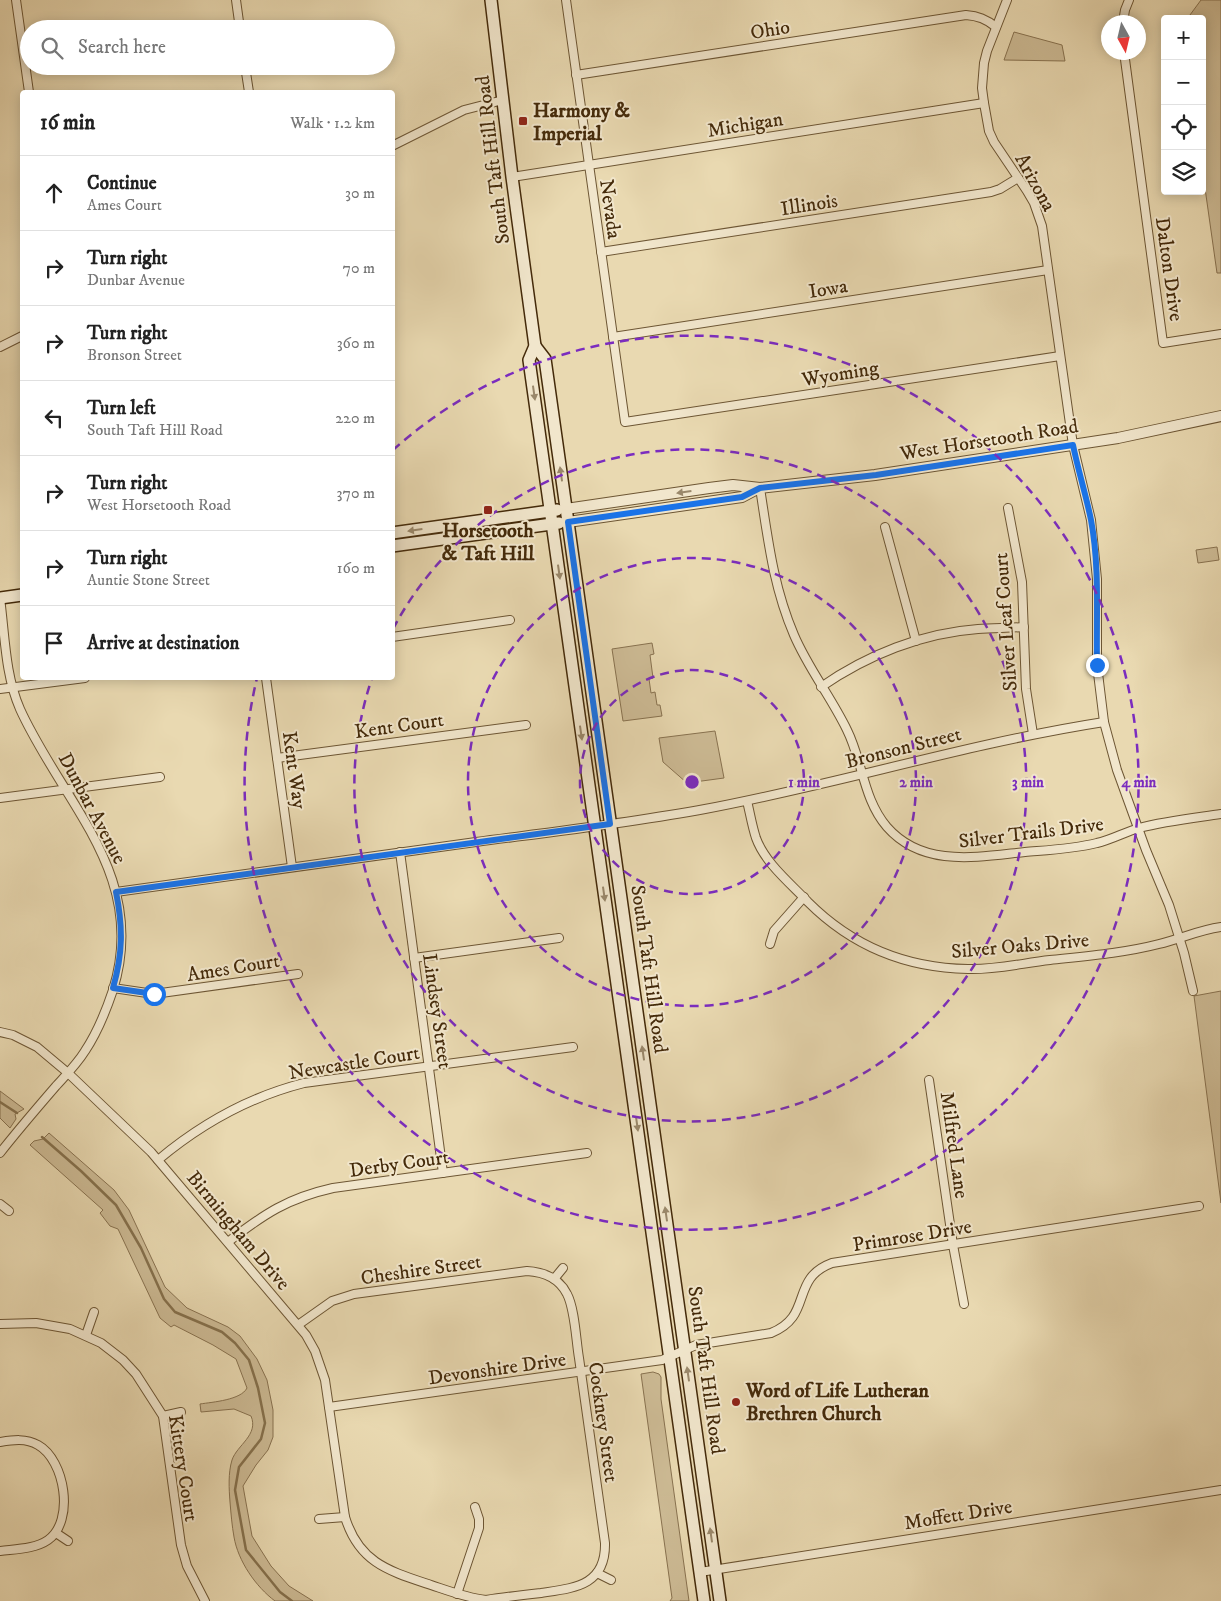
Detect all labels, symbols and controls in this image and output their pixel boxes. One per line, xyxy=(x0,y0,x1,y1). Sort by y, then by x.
street label: Ohio xyxy=(749,15,792,46)
north arrow xyxy=(1101,15,1146,60)
map controls xyxy=(1161,15,1206,195)
button: + xyxy=(1161,15,1206,60)
search box xyxy=(20,20,395,75)
icon: search xyxy=(38,34,66,62)
text: Search here xyxy=(78,36,166,59)
button: − xyxy=(1161,60,1206,105)
street label: South Taft Hill Road xyxy=(471,74,516,246)
place label: Harmony & Imperial xyxy=(533,99,631,147)
button: locate xyxy=(1161,105,1206,150)
street label: Michigan xyxy=(706,107,785,144)
text: 16 min xyxy=(40,110,95,136)
text: Walk · 1.2 km xyxy=(290,113,375,133)
marker: Harmony & Imperial xyxy=(517,115,529,127)
street label: Arizona xyxy=(1009,149,1061,217)
button: layers xyxy=(1161,150,1206,195)
text: Continue xyxy=(87,172,157,195)
street label: Nevada xyxy=(593,178,626,241)
icon: ahead xyxy=(40,179,68,207)
text: 30 m xyxy=(345,183,375,203)
street label: Illinois xyxy=(779,189,840,222)
text: Ames Court xyxy=(87,195,162,215)
street label: Dalton Drive xyxy=(1149,216,1188,323)
text: Turn right xyxy=(87,247,167,270)
icon: right xyxy=(40,254,68,282)
text: 70 m xyxy=(343,258,375,278)
text: Dunbar Avenue xyxy=(87,270,185,290)
street label: Iowa xyxy=(807,274,850,305)
text: Turn right xyxy=(87,322,167,345)
icon: right xyxy=(40,329,68,357)
text: 360 m xyxy=(337,333,375,353)
text: Bronson Street xyxy=(87,345,182,365)
street label: Wyoming xyxy=(799,356,881,393)
one-way arrow xyxy=(530,385,538,401)
text: Turn left xyxy=(87,397,156,420)
icon: left xyxy=(40,404,68,432)
text: 220 m xyxy=(335,408,375,428)
street label: West Horsetooth Road xyxy=(897,414,1080,467)
text: South Taft Hill Road xyxy=(87,420,223,440)
one-way arrow xyxy=(557,465,565,481)
text: Turn right xyxy=(87,472,167,495)
icon: right xyxy=(40,479,68,507)
text: 370 m xyxy=(337,483,375,503)
one-way arrow xyxy=(676,488,692,496)
text: West Horsetooth Road xyxy=(87,495,231,515)
marker: Horsetooth & Taft Hill xyxy=(482,504,494,516)
place label: Horsetooth & Taft Hill xyxy=(442,519,535,567)
one-way arrow xyxy=(407,526,423,534)
text: Turn right xyxy=(87,547,167,570)
street label: Silver Leaf Court xyxy=(989,552,1024,692)
icon: right xyxy=(40,554,68,582)
text: 160 m xyxy=(337,558,375,578)
one-way arrow xyxy=(555,564,563,580)
text: Auntie Stone Street xyxy=(87,570,210,590)
icon: arrive xyxy=(40,629,68,657)
text: Arrive at destination xyxy=(87,632,239,655)
route end xyxy=(1086,654,1109,677)
street label: Kent Court xyxy=(353,708,445,745)
street label: Bronson Street xyxy=(843,722,964,775)
one-way arrow xyxy=(578,725,586,741)
street label: Kent Way xyxy=(276,730,311,811)
street label: Dunbar Avenue xyxy=(52,749,131,869)
centre of rings xyxy=(683,773,701,791)
text: 1 min xyxy=(788,773,820,792)
text: 2 min xyxy=(899,773,933,792)
text: 3 min xyxy=(1012,773,1044,792)
text: 4 min xyxy=(1121,773,1157,792)
street label: Silver Trails Drive xyxy=(957,812,1105,855)
street label: South Taft Hill Road xyxy=(624,883,673,1055)
one-way arrow xyxy=(600,886,608,902)
street label: Silver Oaks Drive xyxy=(950,928,1090,965)
street label: Ames Court xyxy=(185,949,281,988)
street label: Lindsey Street xyxy=(416,952,457,1070)
route start xyxy=(143,983,166,1006)
street label: Newcastle Court xyxy=(287,1041,422,1086)
one-way arrow xyxy=(639,1044,647,1060)
street label: Milfred Lane xyxy=(934,1090,973,1200)
one-way arrow xyxy=(633,1116,641,1132)
street label: Derby Court xyxy=(348,1145,451,1184)
street label: Birmingham Drive xyxy=(181,1166,295,1296)
one-way arrow xyxy=(661,1205,669,1221)
street label: Primrose Drive xyxy=(851,1215,974,1258)
street label: Cheshire Street xyxy=(359,1250,483,1291)
street label: South Taft Hill Road xyxy=(681,1284,730,1456)
street label: Devonshire Drive xyxy=(427,1347,568,1392)
street label: Cockney Street xyxy=(582,1360,623,1484)
one-way arrow xyxy=(684,1366,692,1382)
place label: Word of Life Lutheran Brethren Church xyxy=(745,1379,930,1427)
marker: Word of Life Lutheran Brethren Church xyxy=(730,1396,742,1408)
street label: Kittery Court xyxy=(162,1413,203,1524)
street label: Moffett Drive xyxy=(903,1495,1014,1536)
one-way arrow xyxy=(707,1527,715,1543)

